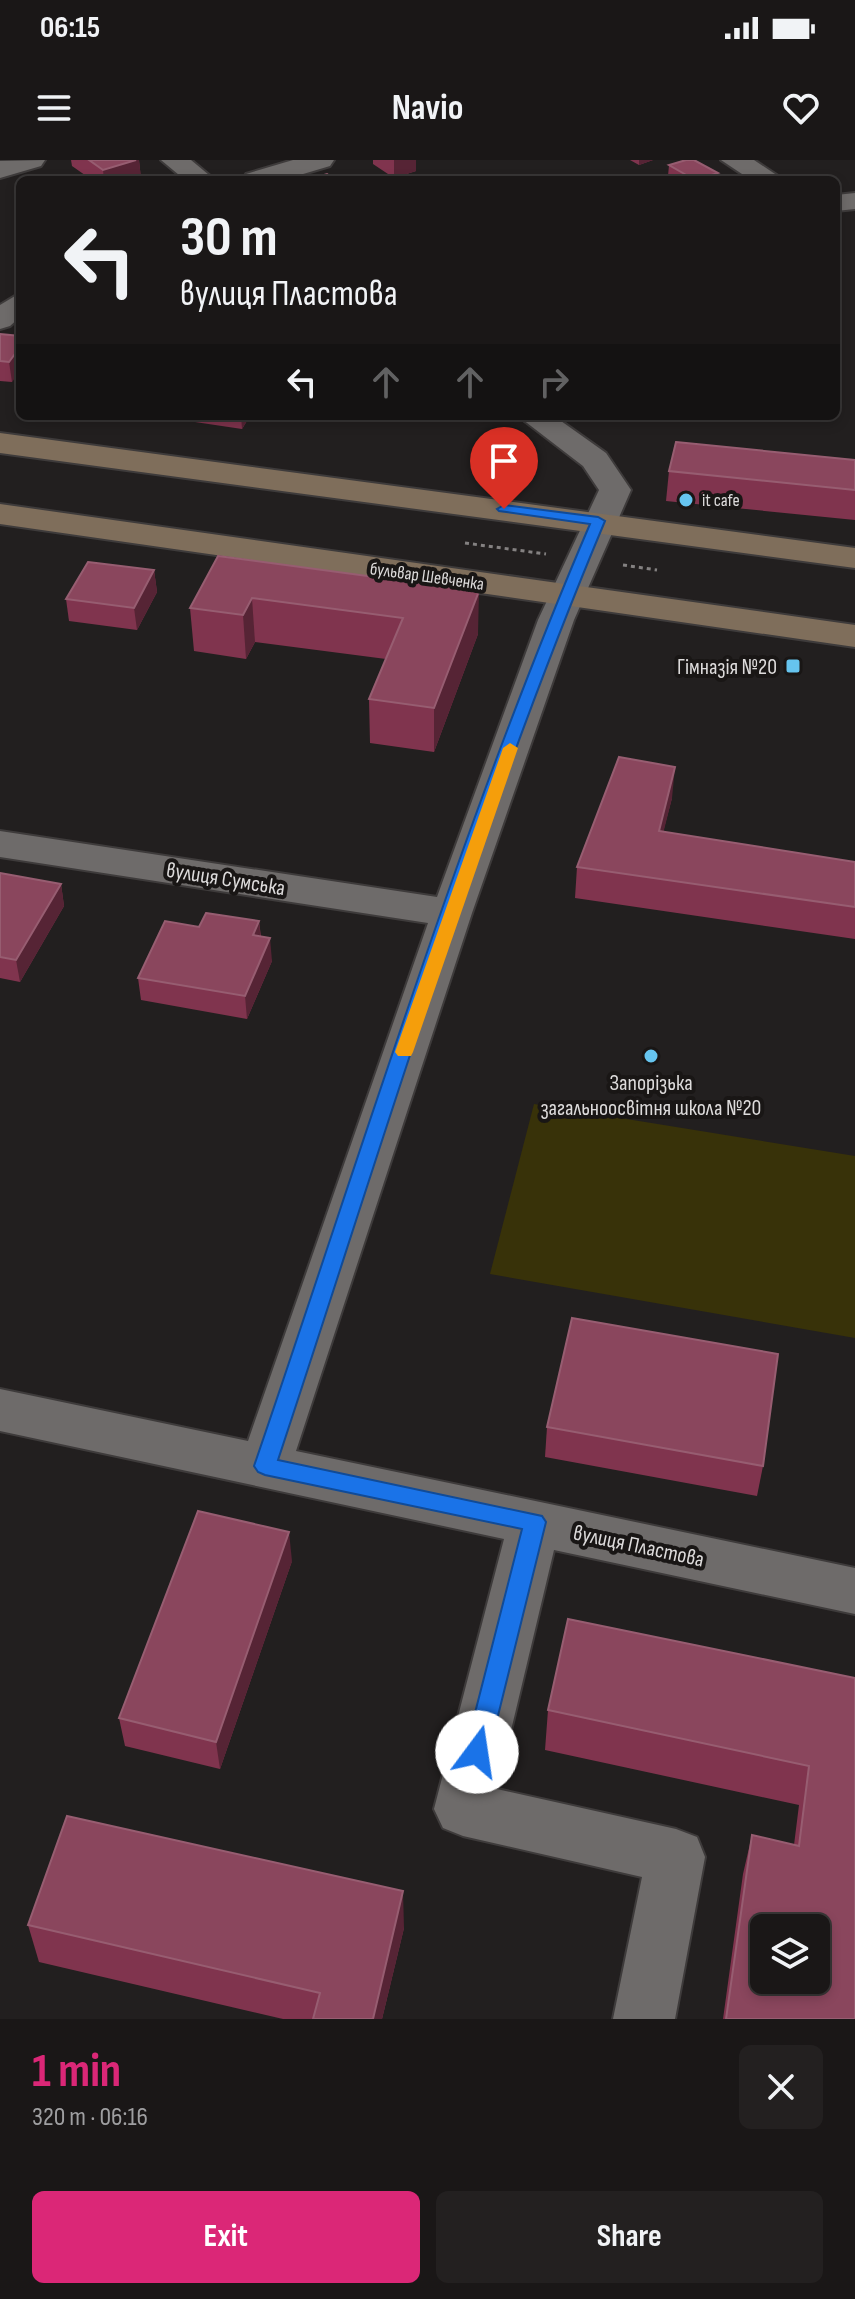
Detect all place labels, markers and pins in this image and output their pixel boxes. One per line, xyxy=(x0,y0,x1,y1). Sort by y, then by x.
pin xyxy=(470,427,538,509)
place label: it cafe xyxy=(702,490,740,511)
marker: it cafe xyxy=(677,491,695,509)
place label: Гімназія №20 xyxy=(677,654,777,681)
marker: Гімназія №20 xyxy=(784,657,802,675)
marker: Запорізька загальноосвітня школа №20 xyxy=(642,1047,660,1065)
place label: Запорізька загальноосвітня школа №20 xyxy=(541,1070,761,1122)

